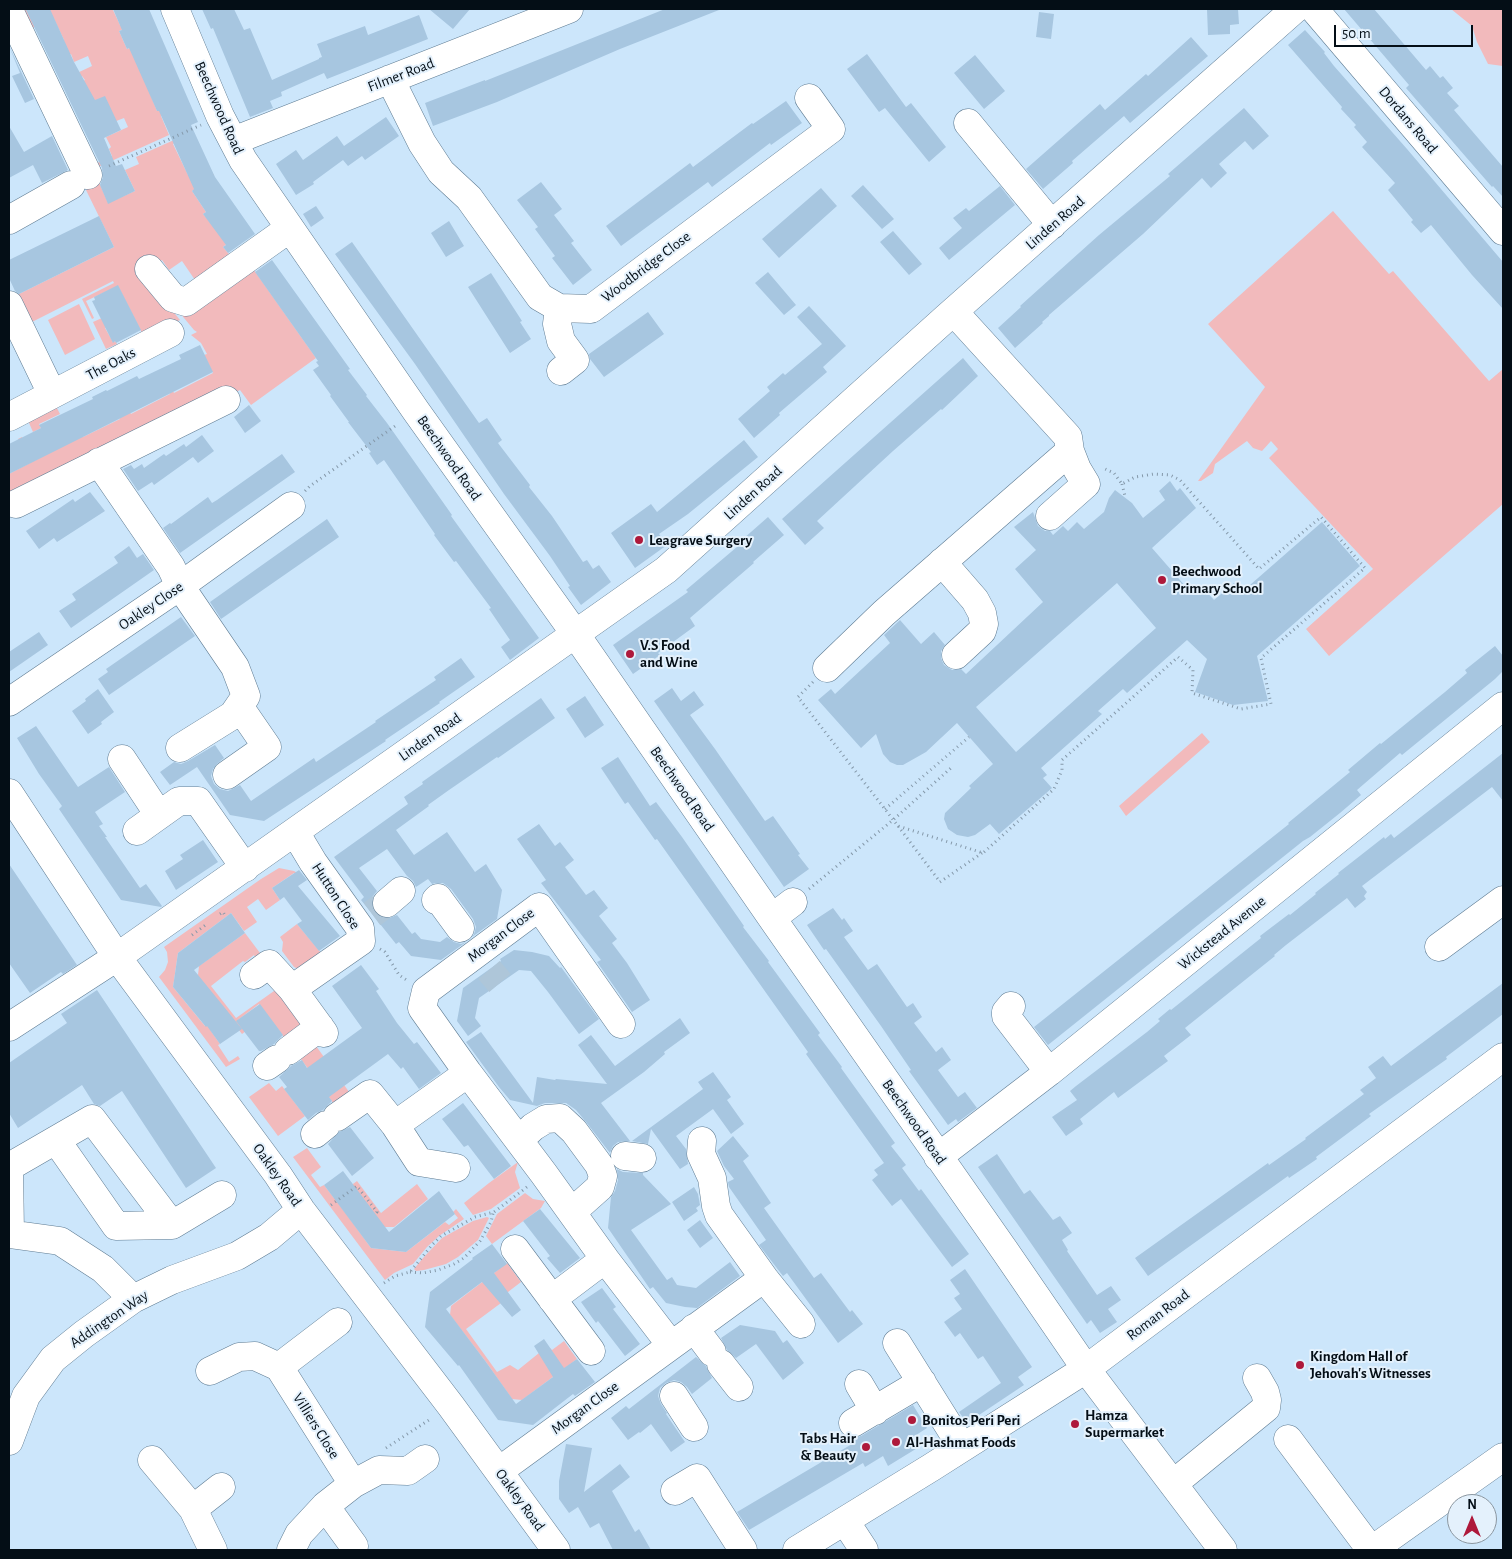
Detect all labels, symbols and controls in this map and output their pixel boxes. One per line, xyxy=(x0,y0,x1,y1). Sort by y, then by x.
scale bar xyxy=(1337,15,1476,47)
text: 50 m xyxy=(1342,26,1371,41)
street label: Filmer Road xyxy=(365,54,437,96)
street label: Beechwood Road xyxy=(190,59,248,157)
street label: Dordans Road xyxy=(1375,83,1441,157)
street label: Linden Road xyxy=(1022,192,1088,254)
street label: Woodbridge Close xyxy=(598,228,694,306)
street label: The Oaks xyxy=(83,344,139,384)
street label: Beechwood Road xyxy=(413,412,485,504)
street label: Linden Road xyxy=(720,462,786,524)
place label: Leagrave Surgery xyxy=(649,531,752,549)
marker: Leagrave Surgery xyxy=(633,534,645,546)
place label: Beechwood Primary School xyxy=(1172,562,1263,597)
marker: Beechwood Primary School xyxy=(1156,574,1168,586)
street label: Oakley Close xyxy=(115,578,187,634)
place label: V.S Food and Wine xyxy=(640,636,698,671)
marker: V.S Food and Wine xyxy=(624,648,636,660)
street label: Linden Road xyxy=(395,709,465,765)
street label: Beechwood Road xyxy=(646,743,718,835)
street label: Hutton Close xyxy=(308,859,364,933)
street label: Wickstead Avenue xyxy=(1175,892,1269,974)
street label: Morgan Close xyxy=(464,904,538,966)
street label: Beechwood Road xyxy=(878,1076,950,1168)
street label: Oakley Road xyxy=(249,1140,305,1210)
street label: Addington Way xyxy=(67,1286,151,1352)
street label: Roman Road xyxy=(1123,1286,1193,1344)
place label: Kingdom Hall of Jehovah's Witnesses xyxy=(1310,1347,1431,1382)
marker: Kingdom Hall of Jehovah's Witnesses xyxy=(1294,1359,1306,1371)
street label: Morgan Close xyxy=(548,1377,622,1439)
street label: Villiers Close xyxy=(289,1390,343,1462)
place label: Hamza Supermarket xyxy=(1085,1406,1164,1441)
place label: Bonitos Peri Peri xyxy=(922,1411,1021,1429)
marker: Bonitos Peri Peri xyxy=(906,1414,918,1426)
marker: Hamza Supermarket xyxy=(1069,1418,1081,1430)
place label: Tabs Hair & Beauty xyxy=(800,1429,856,1464)
place label: Al-Hashmat Foods xyxy=(906,1433,1016,1451)
marker: Al-Hashmat Foods xyxy=(890,1436,902,1448)
marker: Tabs Hair & Beauty xyxy=(860,1441,872,1453)
street label: Oakley Road xyxy=(491,1465,549,1535)
north arrow xyxy=(1447,1494,1497,1544)
text: N xyxy=(1467,1498,1477,1512)

